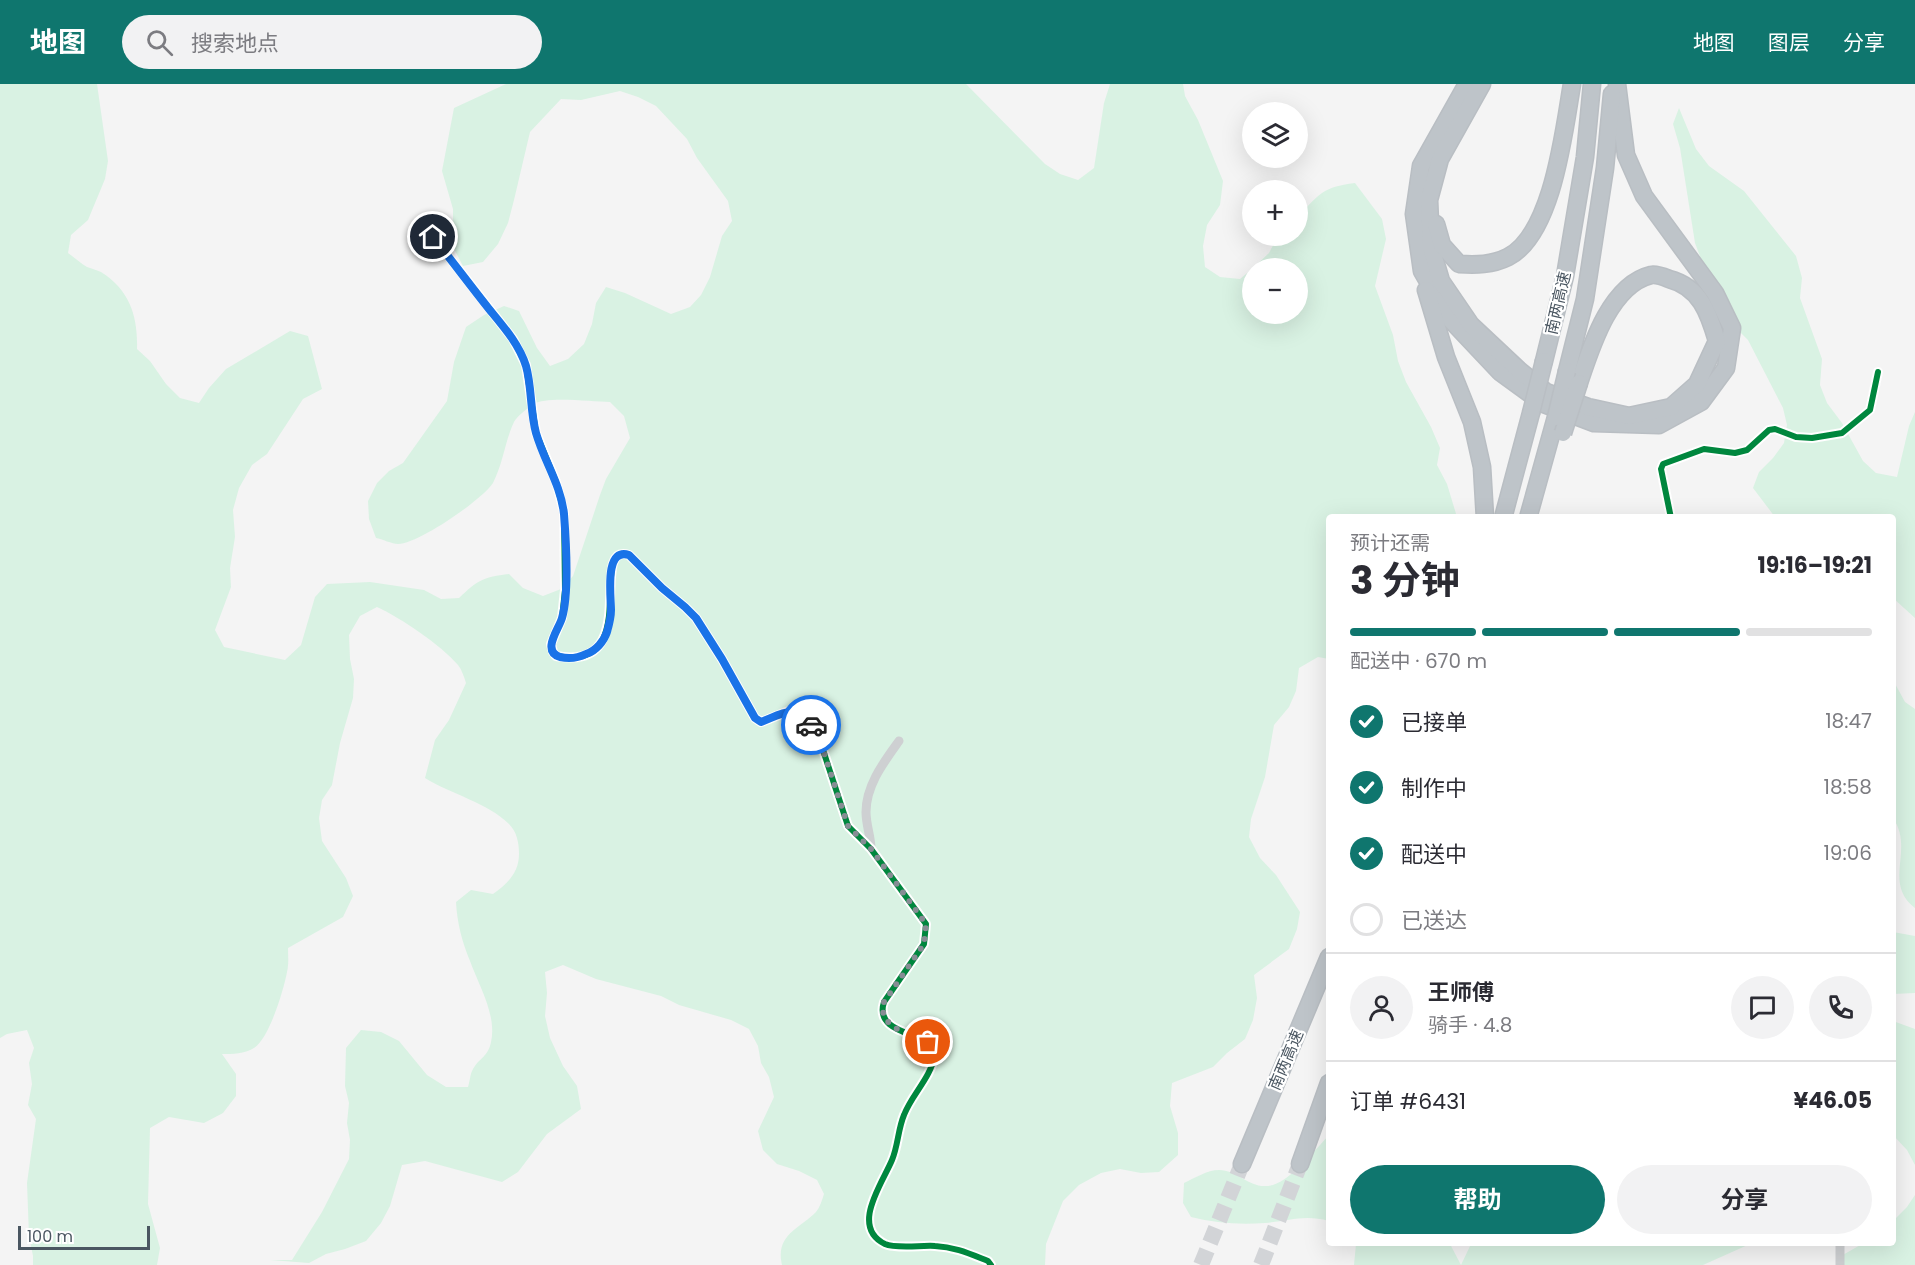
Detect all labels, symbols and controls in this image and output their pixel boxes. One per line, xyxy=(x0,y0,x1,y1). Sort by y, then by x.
search box xyxy=(122,15,542,69)
text: 地图 xyxy=(30,23,86,62)
icon: search xyxy=(143,26,176,59)
text: 搜索地点 xyxy=(191,28,279,59)
text: 地图 xyxy=(1693,28,1735,57)
text: 图层 xyxy=(1768,28,1810,57)
text: 分享 xyxy=(1843,28,1885,57)
map controls xyxy=(1242,102,1308,324)
button: layers xyxy=(1242,102,1308,168)
button: + xyxy=(1242,180,1308,246)
pin xyxy=(407,211,458,262)
icon: home xyxy=(416,220,449,253)
button: − xyxy=(1242,258,1308,324)
street label: 南两高速 xyxy=(1540,269,1576,337)
text: 预计还需 xyxy=(1350,529,1430,557)
text: 19:16–19:21 xyxy=(1757,550,1872,581)
text: 3 分钟 xyxy=(1350,553,1460,608)
text: 配送中 · 670 m xyxy=(1350,647,1487,675)
courier xyxy=(781,695,841,755)
icon: check xyxy=(1350,705,1383,738)
text: 已接单 xyxy=(1401,707,1467,738)
text: 18:47 xyxy=(1825,707,1872,735)
icon: car xyxy=(795,709,828,742)
icon: check xyxy=(1350,771,1383,804)
text: 制作中 xyxy=(1401,773,1467,804)
text: 18:58 xyxy=(1824,773,1872,801)
icon: check xyxy=(1350,837,1383,870)
text: 配送中 xyxy=(1401,839,1467,870)
text: 19:06 xyxy=(1823,839,1872,867)
text: 已送达 xyxy=(1401,905,1467,936)
button: person xyxy=(1350,976,1413,1039)
button: chat xyxy=(1731,976,1794,1039)
button: phone xyxy=(1809,976,1872,1039)
text: 王师傅 xyxy=(1428,977,1494,1008)
text: 骑手 · 4.8 xyxy=(1428,1011,1512,1039)
pin xyxy=(902,1016,953,1067)
icon: bag xyxy=(911,1025,944,1058)
street label: 南两高速 xyxy=(1263,1026,1309,1094)
text: ¥46.05 xyxy=(1793,1085,1872,1116)
text: 订单 #6431 xyxy=(1350,1086,1466,1117)
button: 帮助 xyxy=(1350,1165,1605,1234)
button: 分享 xyxy=(1617,1165,1872,1234)
scale bar xyxy=(18,1223,150,1250)
text: 100 m xyxy=(27,1225,73,1248)

